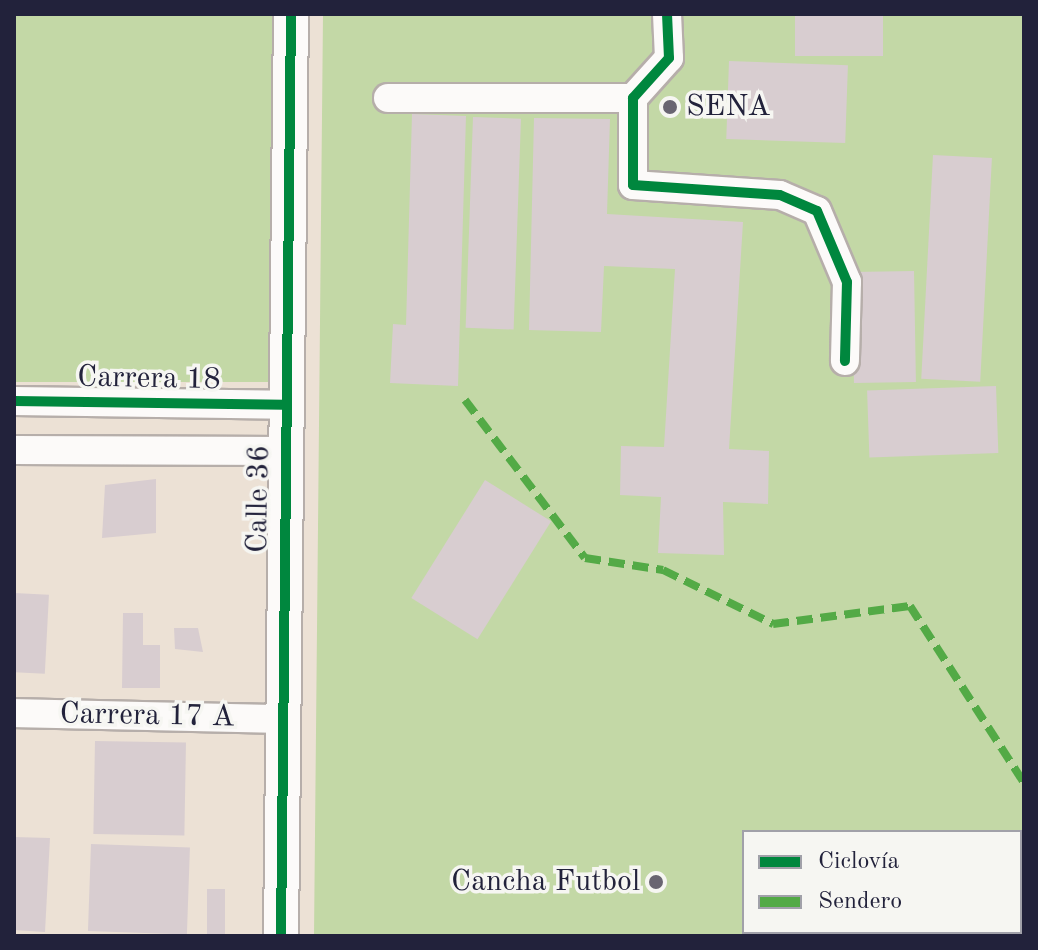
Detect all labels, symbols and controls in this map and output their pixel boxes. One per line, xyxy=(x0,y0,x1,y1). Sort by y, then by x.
place label: SENA xyxy=(686,89,770,125)
marker: SENA xyxy=(661,98,679,116)
street label: Carrera 18 xyxy=(77,360,221,398)
street label: Calle 36 xyxy=(240,445,278,553)
street label: Carrera 17 A xyxy=(59,696,235,736)
legend xyxy=(742,830,1022,934)
text: Ciclovía xyxy=(818,850,899,874)
place label: Cancha Futbol xyxy=(451,864,640,900)
marker: Cancha Futbol xyxy=(647,873,665,891)
text: Sendero xyxy=(818,890,902,914)

